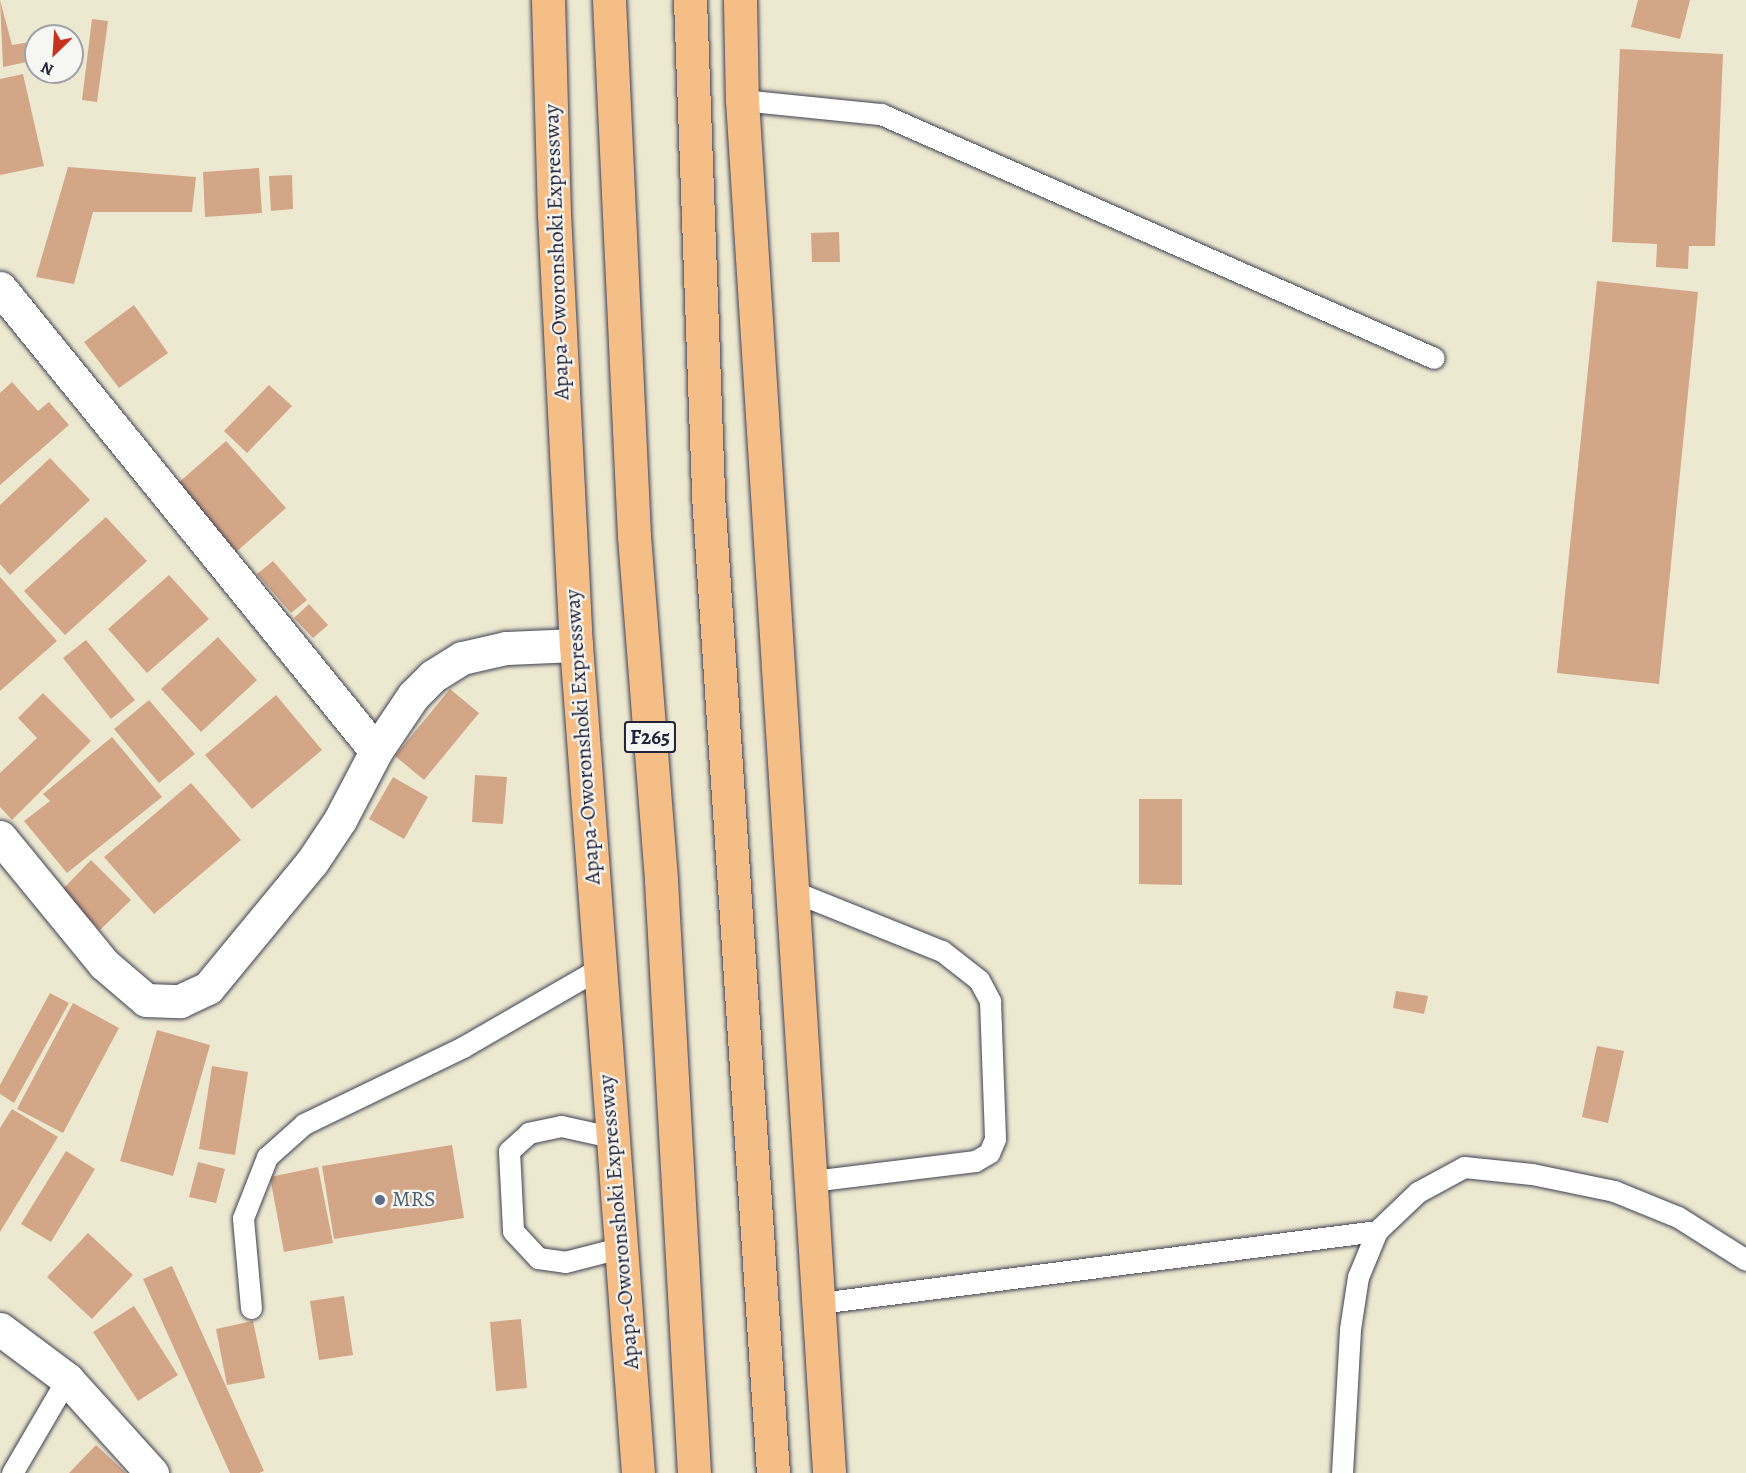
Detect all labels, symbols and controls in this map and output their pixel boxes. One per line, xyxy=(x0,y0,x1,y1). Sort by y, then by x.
north arrow xyxy=(24,24,84,84)
text: N xyxy=(37,56,57,81)
street label: Apapa-Oworonshoki Expressway xyxy=(539,104,575,400)
street label: Apapa-Oworonshoki Expressway xyxy=(560,588,606,886)
road number: F265 xyxy=(623,719,677,755)
street label: Apapa-Oworonshoki Expressway xyxy=(593,1073,645,1371)
place label: MRS xyxy=(392,1187,436,1213)
marker: MRS xyxy=(373,1193,387,1207)

